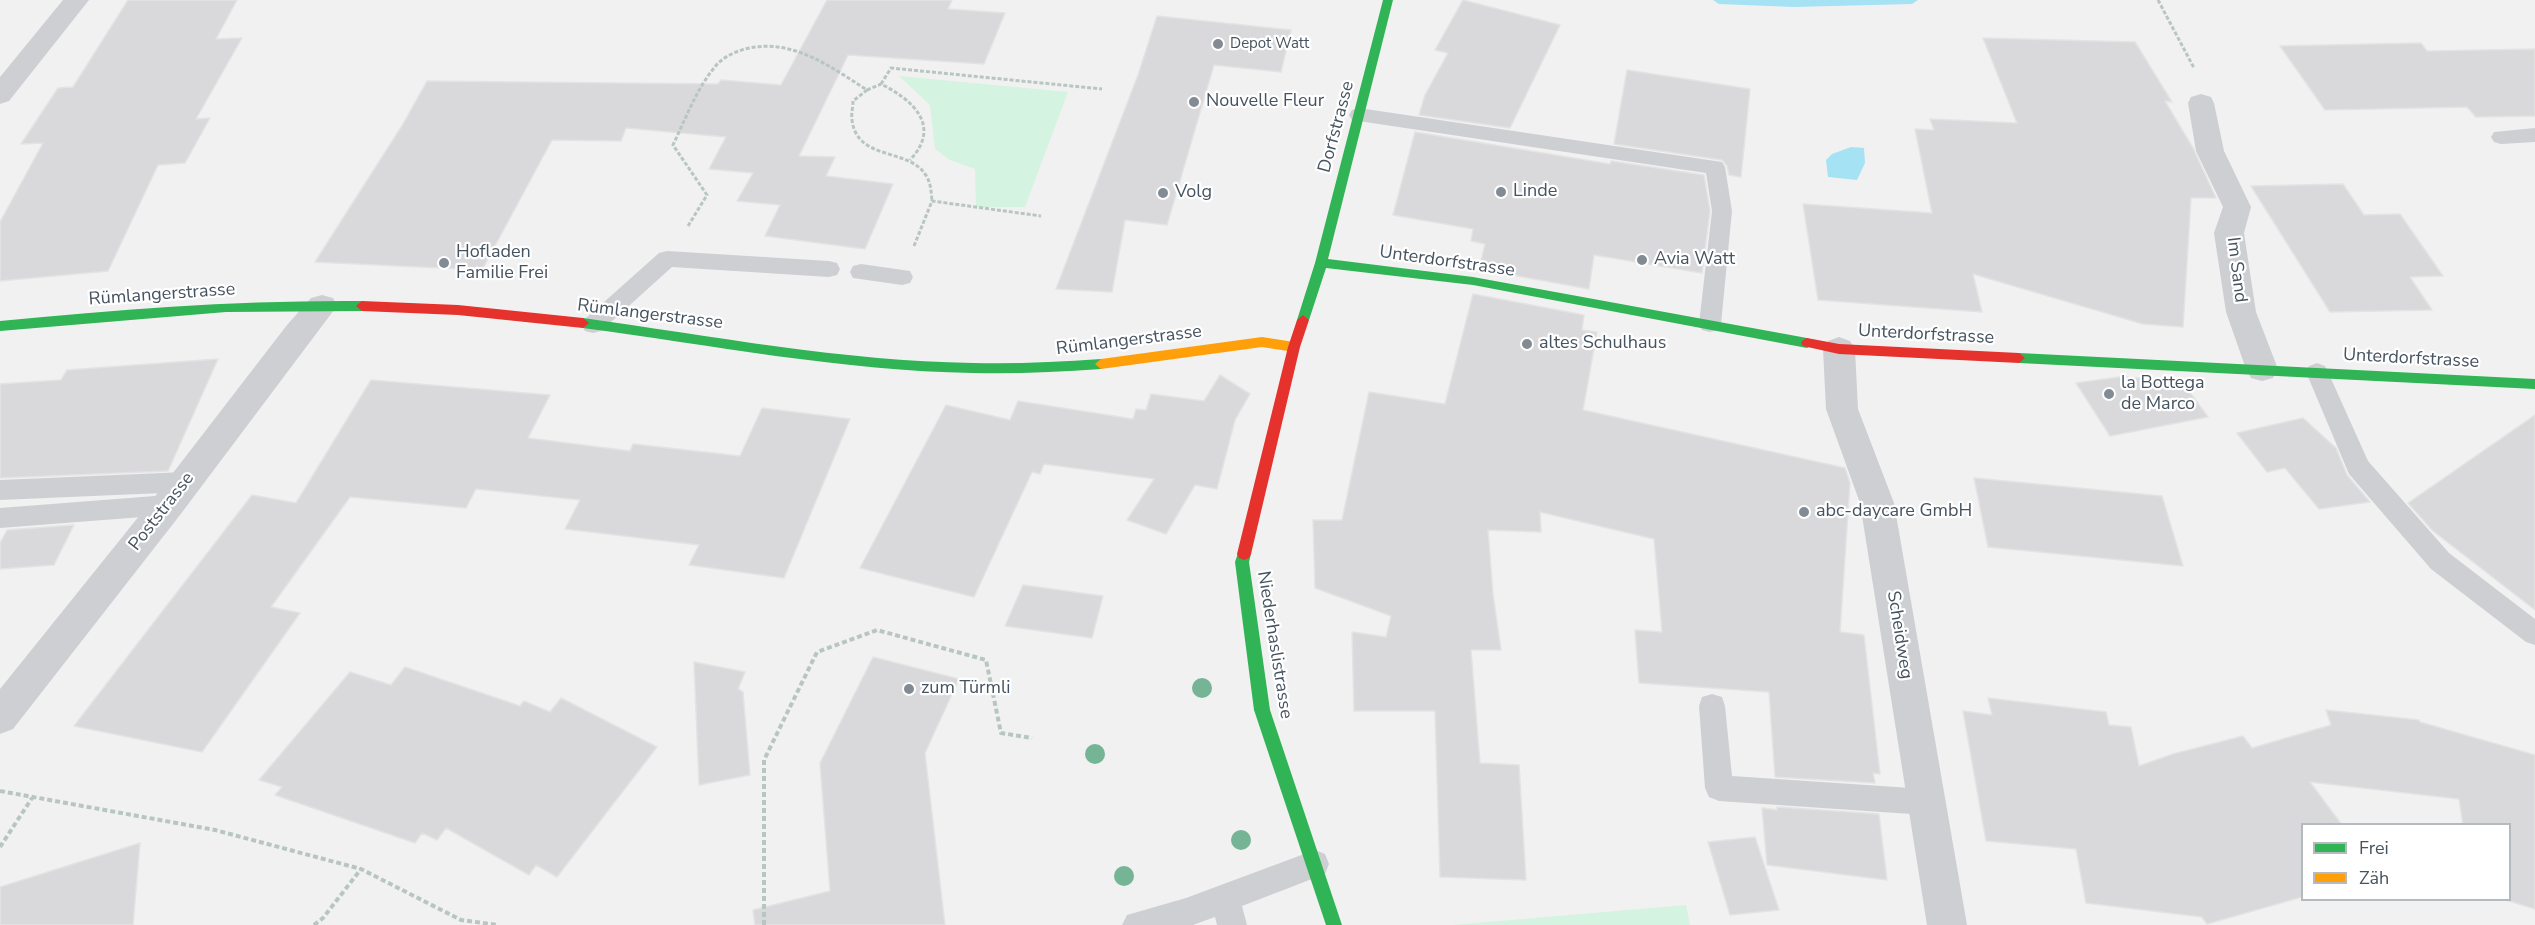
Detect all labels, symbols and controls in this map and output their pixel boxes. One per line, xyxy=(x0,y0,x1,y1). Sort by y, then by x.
place label: Depot Watt xyxy=(1230,35,1309,53)
marker: Depot Watt xyxy=(1211,37,1225,51)
street label: Dorfstrasse xyxy=(1314,79,1360,175)
place label: Nouvelle Fleur xyxy=(1206,91,1324,113)
marker: Nouvelle Fleur xyxy=(1187,95,1201,109)
place label: Linde xyxy=(1513,181,1557,203)
place label: Volg xyxy=(1175,182,1212,204)
marker: Linde xyxy=(1494,185,1508,199)
marker: Volg xyxy=(1156,186,1170,200)
street label: Im Sand xyxy=(2221,236,2251,304)
place label: Hofladen Familie Frei xyxy=(456,242,548,284)
street label: Unterdorfstrasse xyxy=(1378,242,1516,282)
place label: Avia Watt xyxy=(1654,249,1735,271)
marker: Avia Watt xyxy=(1635,253,1649,267)
marker: Hofladen Familie Frei xyxy=(437,256,451,270)
street label: Rümlangerstrasse xyxy=(88,279,236,311)
street label: Rümlangerstrasse xyxy=(576,295,724,335)
street label: Rümlangerstrasse xyxy=(1055,321,1203,361)
street label: Unterdorfstrasse xyxy=(1857,321,1995,349)
place label: altes Schulhaus xyxy=(1539,333,1666,355)
marker: altes Schulhaus xyxy=(1520,337,1534,351)
street label: Unterdorfstrasse xyxy=(2342,345,2480,373)
place label: la Bottega de Marco xyxy=(2121,373,2205,416)
marker: la Bottega de Marco xyxy=(2102,387,2116,401)
street label: Poststrasse xyxy=(125,469,199,555)
place label: abc-daycare GmbH xyxy=(1816,501,1972,523)
marker: abc-daycare GmbH xyxy=(1797,505,1811,519)
street label: Niederhaslistrasse xyxy=(1252,570,1296,720)
street label: Scheidweg xyxy=(1881,589,1917,681)
place label: zum Türmli xyxy=(921,678,1010,700)
marker: zum Türmli xyxy=(902,682,916,696)
legend xyxy=(2301,823,2511,901)
text: Frei xyxy=(2359,836,2389,860)
text: Zäh xyxy=(2359,866,2389,890)

